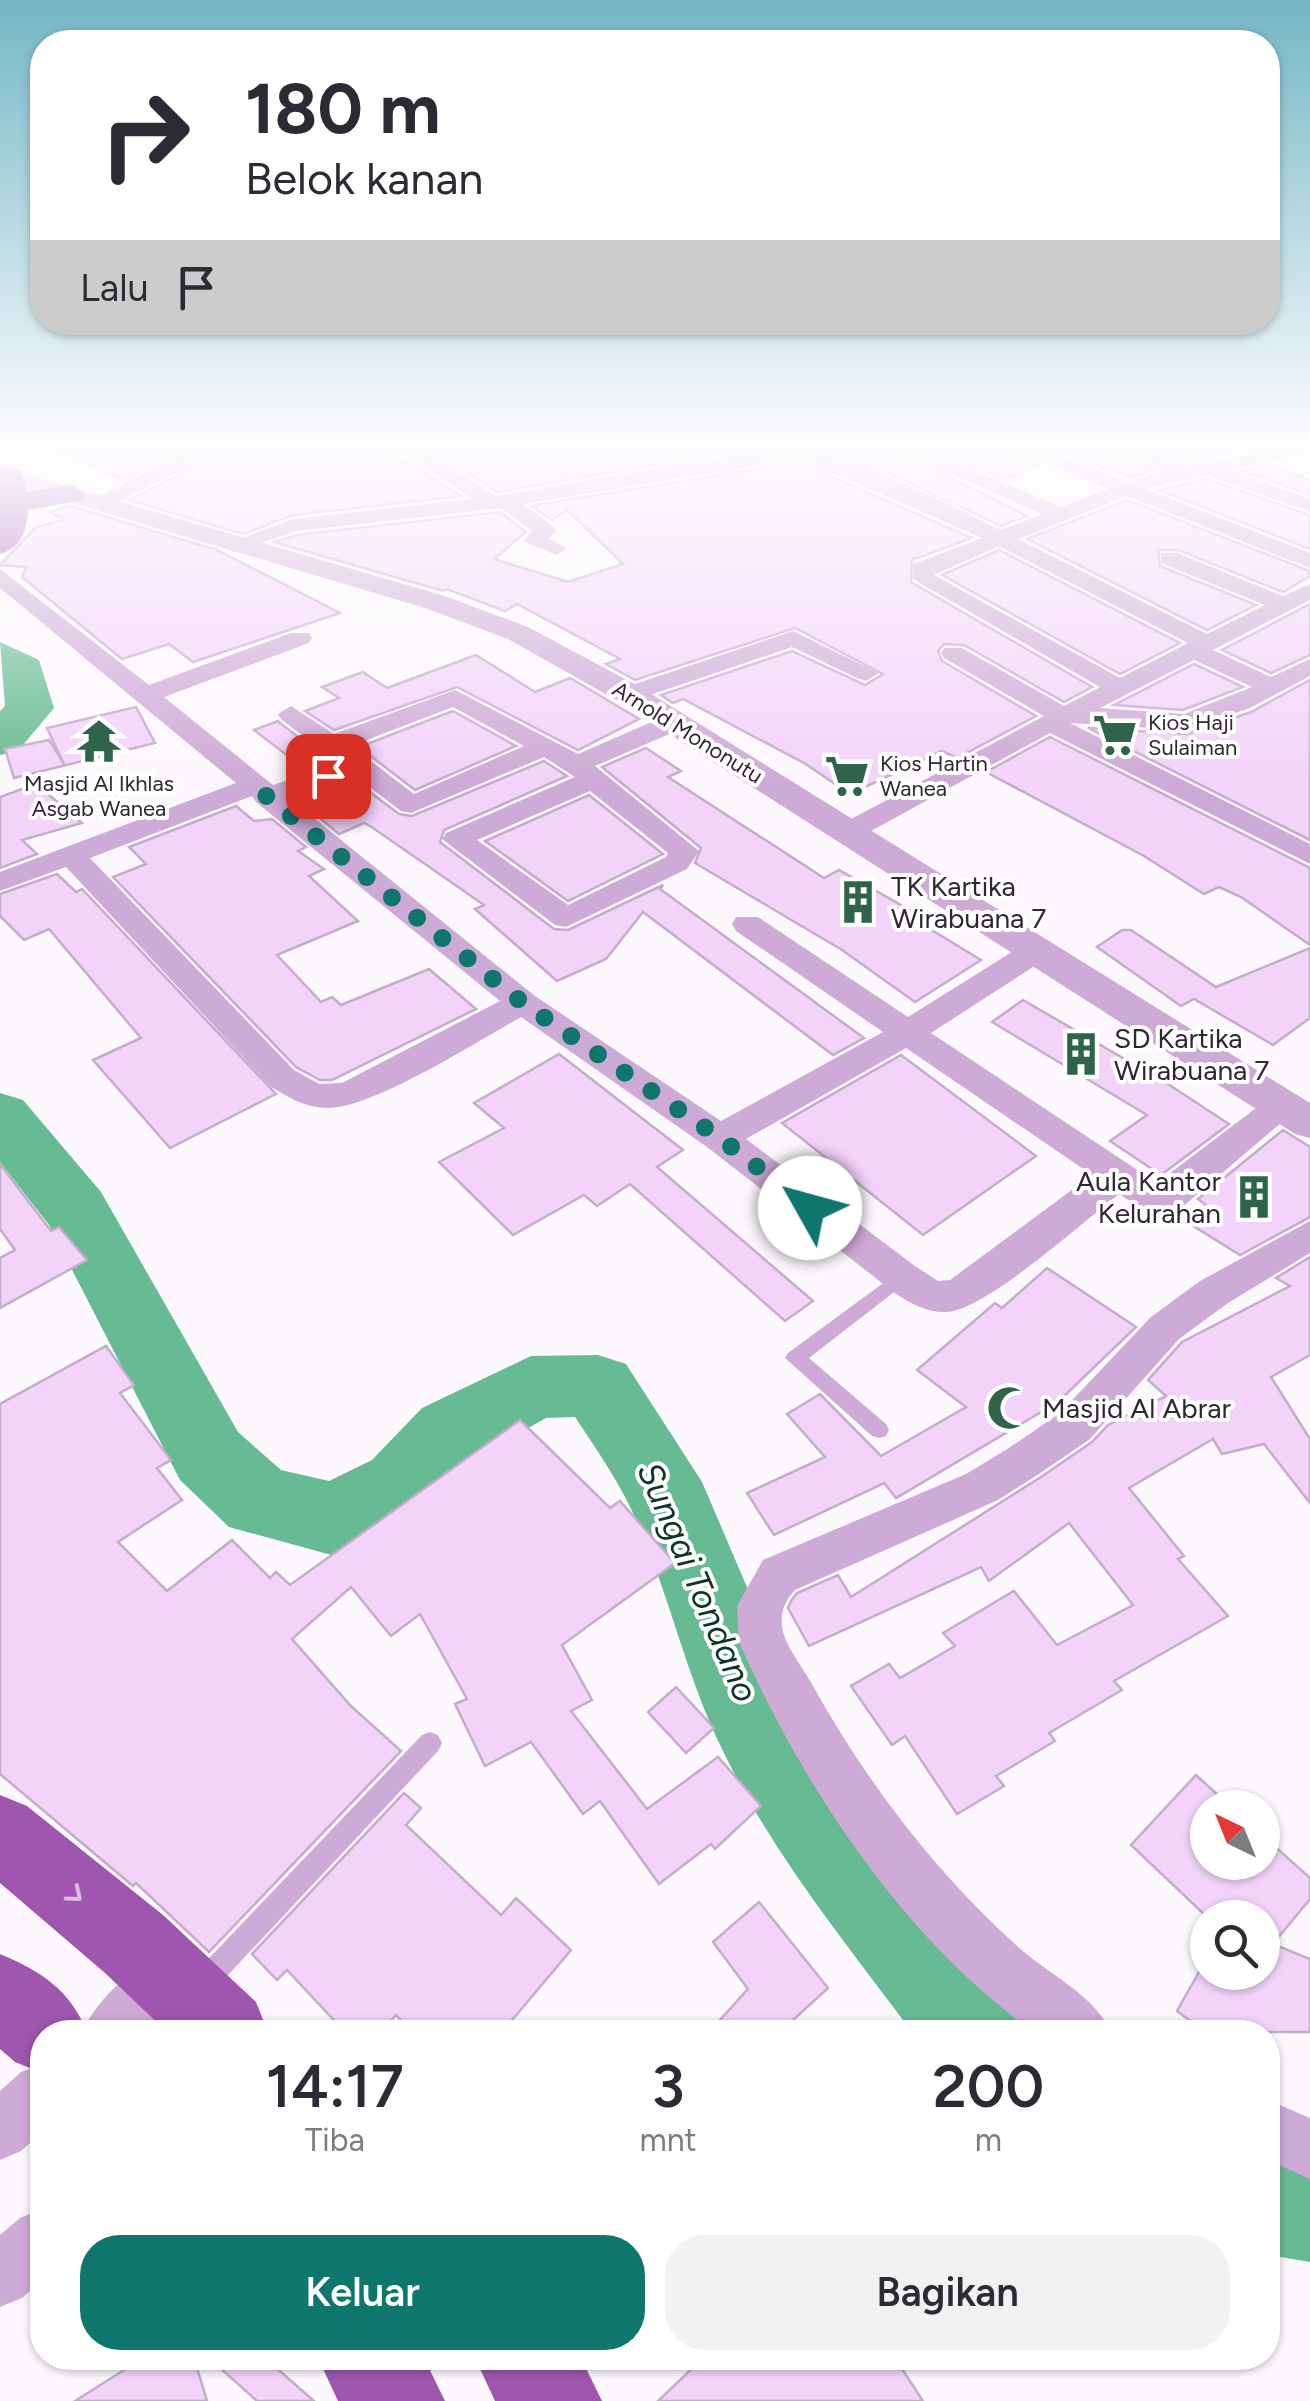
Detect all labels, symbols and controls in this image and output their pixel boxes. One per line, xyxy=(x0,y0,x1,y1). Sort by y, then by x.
text: 180 m xyxy=(245,66,440,151)
icon: right xyxy=(80,70,210,200)
text: Belok kanan xyxy=(245,151,483,205)
icon: arrive xyxy=(169,260,224,315)
text: Lalu xyxy=(80,265,149,311)
street label: Arnold Mononutu xyxy=(608,675,768,789)
place label: Kios Haji Sulaiman xyxy=(1148,709,1237,761)
supermarket icon: Kios Haji Sulaiman xyxy=(1091,711,1139,759)
temple icon: Masjid Al Ikhlas Asgab Wanea xyxy=(75,717,123,765)
pin xyxy=(286,734,371,819)
icon: arrive xyxy=(301,749,356,804)
place label: Kios Hartin Wanea xyxy=(880,750,988,802)
supermarket icon: Kios Hartin Wanea xyxy=(823,752,871,800)
place label: Masjid Al Ikhlas Asgab Wanea xyxy=(24,770,174,822)
place label: TK Kartika Wirabuana 7 xyxy=(891,869,1046,935)
building icon: TK Kartika Wirabuana 7 xyxy=(834,878,882,926)
place label: SD Kartika Wirabuana 7 xyxy=(1114,1021,1269,1087)
building icon: SD Kartika Wirabuana 7 xyxy=(1057,1030,1105,1078)
position arrow xyxy=(758,1156,862,1260)
place label: Aula Kantor Kelurahan xyxy=(1076,1164,1222,1230)
building icon: Aula Kantor Kelurahan xyxy=(1230,1173,1278,1221)
mosque icon: Masjid Al Abrar xyxy=(985,1384,1033,1432)
place label: Masjid Al Abrar xyxy=(1042,1391,1232,1425)
water label: Sungai Tondano xyxy=(629,1456,767,1708)
north arrow xyxy=(1190,1790,1280,1880)
map controls xyxy=(1190,1790,1280,1990)
one-way arrow xyxy=(64,1883,82,1901)
button: search xyxy=(1190,1900,1280,1990)
text: 14:17 xyxy=(266,2050,404,2122)
text: 3 xyxy=(652,2050,685,2122)
text: 200 xyxy=(932,2050,1044,2122)
text: Tiba xyxy=(305,2121,365,2159)
text: mnt xyxy=(639,2121,697,2159)
text: m xyxy=(975,2121,1002,2159)
button: Keluar xyxy=(80,2235,645,2350)
button: Bagikan xyxy=(665,2235,1230,2350)

